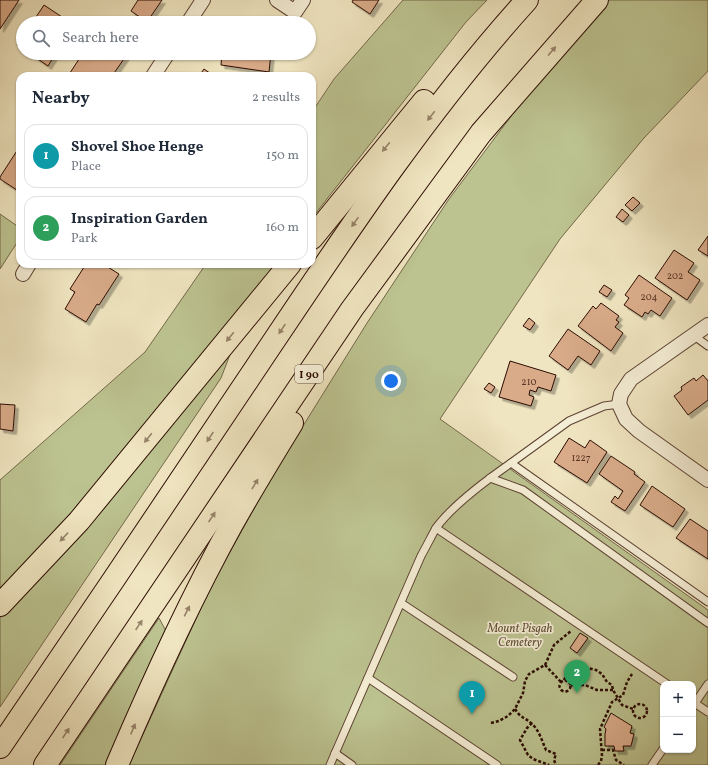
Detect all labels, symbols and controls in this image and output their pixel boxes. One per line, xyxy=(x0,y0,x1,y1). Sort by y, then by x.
search box xyxy=(16,16,316,60)
icon: search xyxy=(30,27,52,49)
text: Search here xyxy=(62,28,139,49)
one-way arrow xyxy=(548,45,557,56)
text: Nearby xyxy=(32,87,90,110)
text: 2 results xyxy=(252,89,300,107)
one-way arrow xyxy=(426,111,435,122)
text: Shovel Shoe Henge xyxy=(71,137,203,158)
one-way arrow xyxy=(382,142,391,153)
text: 1 xyxy=(43,147,49,165)
text: 150 m xyxy=(266,147,299,165)
text: Place xyxy=(71,158,101,176)
text: Inspiration Garden xyxy=(71,209,208,230)
one-way arrow xyxy=(351,216,359,227)
text: 2 xyxy=(43,219,49,237)
text: 160 m xyxy=(265,219,299,237)
text: Park xyxy=(71,230,98,248)
house number: 202 xyxy=(667,269,683,283)
house number: 204 xyxy=(641,290,658,304)
one-way arrow xyxy=(278,324,286,334)
one-way arrow xyxy=(226,332,235,343)
road number: I 90 xyxy=(295,365,323,383)
your location xyxy=(381,371,401,391)
house number: 210 xyxy=(521,375,537,389)
one-way arrow xyxy=(143,432,152,443)
one-way arrow xyxy=(206,432,214,443)
house number: 1227 xyxy=(571,451,591,465)
one-way arrow xyxy=(252,478,259,490)
one-way arrow xyxy=(208,512,216,522)
one-way arrow xyxy=(59,532,69,542)
one-way arrow xyxy=(184,605,190,617)
one-way arrow xyxy=(135,620,143,630)
park label: Mount Pisgah Cemetery xyxy=(486,621,553,651)
pin: 2 xyxy=(564,660,590,693)
pin: 1 xyxy=(459,681,485,714)
map controls xyxy=(660,681,696,753)
button: + xyxy=(660,681,696,717)
button: − xyxy=(660,717,696,753)
one-way arrow xyxy=(130,723,136,735)
one-way arrow xyxy=(62,727,70,738)

